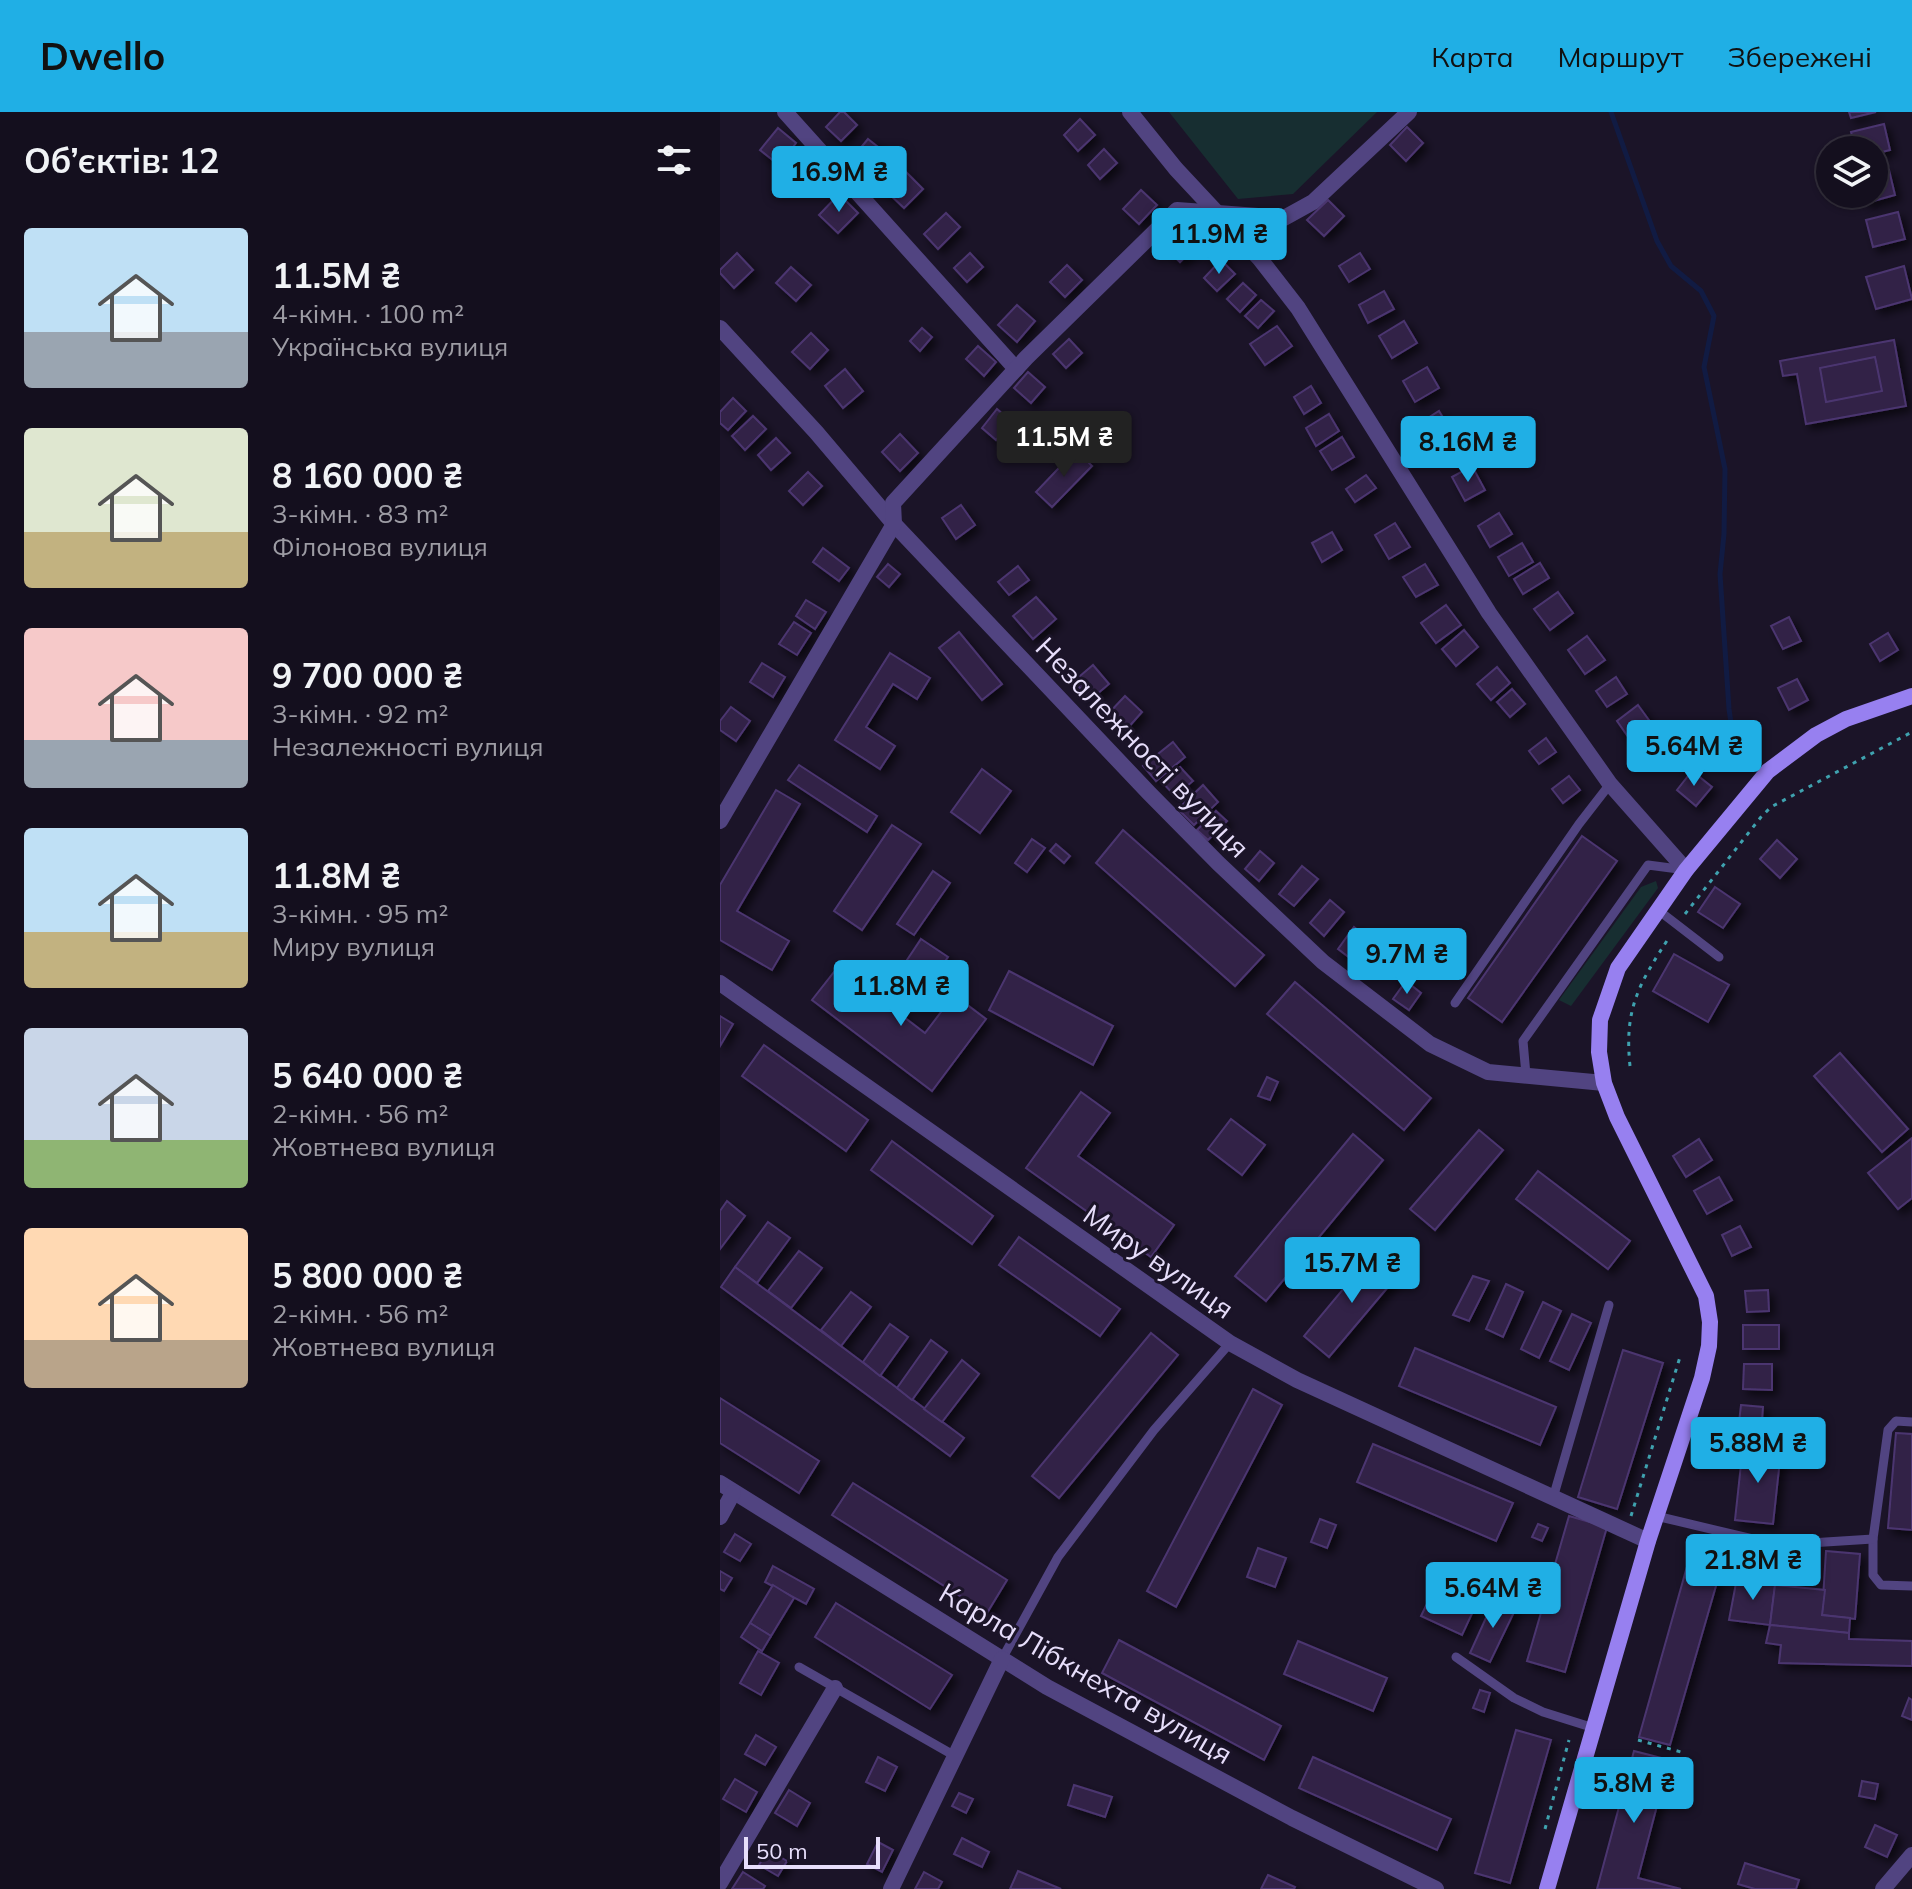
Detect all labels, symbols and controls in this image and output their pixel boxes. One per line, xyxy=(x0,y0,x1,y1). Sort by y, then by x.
text: Dwello xyxy=(40,32,165,80)
text: Карта xyxy=(1431,39,1514,74)
text: Маршрут xyxy=(1558,39,1683,74)
text: Збережені xyxy=(1727,39,1872,74)
map controls xyxy=(1816,136,1888,208)
button: layers xyxy=(1816,136,1888,208)
icon: filters xyxy=(652,138,696,182)
text: Об’єктів: 12 xyxy=(24,139,219,182)
pin: 16.9M ₴ xyxy=(765,146,913,214)
text: 16.9M ₴ xyxy=(790,155,888,188)
pin: 11.9M ₴ xyxy=(1145,208,1293,276)
text: 11.9M ₴ xyxy=(1170,217,1268,250)
text: 11.5M ₴ xyxy=(272,254,401,297)
icon: home xyxy=(88,260,184,356)
text: 4-кімн. · 100 m² xyxy=(272,297,464,330)
text: Українська вулиця xyxy=(272,330,508,363)
pin: 11.5M ₴ xyxy=(990,411,1138,479)
pin: 8.16M ₴ xyxy=(1394,416,1542,484)
text: 11.5M ₴ xyxy=(1015,420,1113,453)
text: 8.16M ₴ xyxy=(1419,425,1517,458)
text: 8 160 000 ₴ xyxy=(272,454,463,497)
icon: home xyxy=(88,460,184,556)
text: 3-кімн. · 83 m² xyxy=(272,497,448,530)
text: Філонова вулиця xyxy=(272,530,488,563)
street label: Незалежності вулиця xyxy=(1029,630,1257,864)
text: 9 700 000 ₴ xyxy=(272,654,463,697)
icon: home xyxy=(88,660,184,756)
text: 3-кімн. · 92 m² xyxy=(272,697,448,730)
pin: 5.64M ₴ xyxy=(1620,720,1768,788)
text: 5.64M ₴ xyxy=(1645,729,1743,762)
text: Незалежності вулиця xyxy=(272,730,544,763)
text: 11.8M ₴ xyxy=(272,854,401,897)
icon: home xyxy=(88,860,184,956)
text: 3-кімн. · 95 m² xyxy=(272,897,448,930)
pin: 9.7M ₴ xyxy=(1342,928,1472,996)
text: Миру вулиця xyxy=(272,930,435,963)
text: 9.7M ₴ xyxy=(1366,937,1449,970)
pin: 11.8M ₴ xyxy=(827,960,975,1028)
text: 11.8M ₴ xyxy=(852,969,950,1002)
text: 5 640 000 ₴ xyxy=(272,1054,463,1097)
icon: home xyxy=(88,1060,184,1156)
text: 2-кімн. · 56 m² xyxy=(272,1097,448,1130)
text: Жовтнева вулиця xyxy=(272,1130,495,1163)
street label: Миру вулиця xyxy=(1077,1196,1241,1326)
pin: 15.7M ₴ xyxy=(1278,1237,1426,1305)
text: 15.7M ₴ xyxy=(1303,1246,1401,1279)
text: 5 800 000 ₴ xyxy=(272,1254,463,1297)
icon: home xyxy=(88,1260,184,1356)
text: 2-кімн. · 56 m² xyxy=(272,1297,448,1330)
text: Жовтнева вулиця xyxy=(272,1330,495,1363)
pin: 5.88M ₴ xyxy=(1684,1417,1832,1485)
text: 5.88M ₴ xyxy=(1709,1426,1807,1459)
pin: 21.8M ₴ xyxy=(1679,1534,1827,1602)
text: 21.8M ₴ xyxy=(1704,1543,1802,1576)
pin: 5.64M ₴ xyxy=(1419,1562,1567,1630)
text: 5.64M ₴ xyxy=(1444,1571,1542,1604)
street label: Карла Лібкнехта вулиця xyxy=(933,1575,1239,1771)
pin: 5.8M ₴ xyxy=(1569,1757,1699,1825)
text: 5.8M ₴ xyxy=(1593,1766,1676,1799)
scale bar xyxy=(744,1833,880,1869)
text: 50 m xyxy=(756,1837,807,1865)

